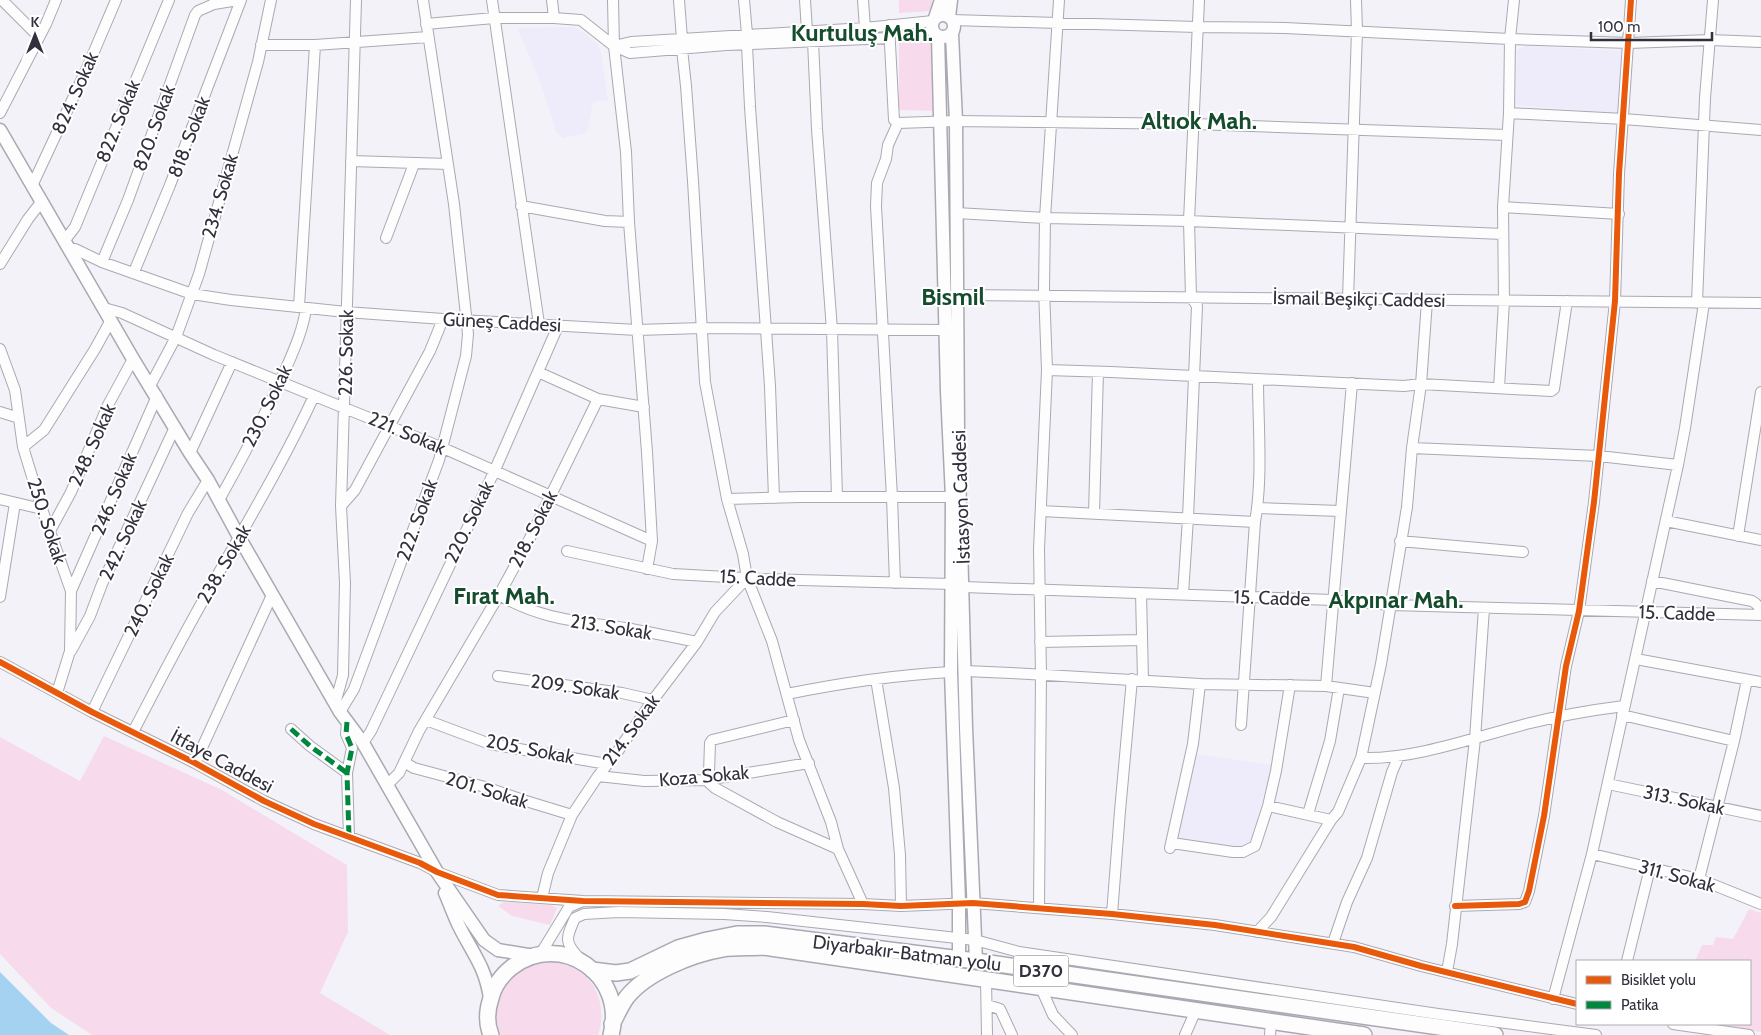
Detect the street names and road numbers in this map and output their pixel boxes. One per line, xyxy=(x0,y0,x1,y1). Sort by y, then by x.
street label: 824. Sokak xyxy=(47,48,104,138)
street label: 822. Sokak xyxy=(91,76,145,166)
street label: 820. Sokak xyxy=(128,81,180,174)
street label: 818. Sokak xyxy=(163,93,215,181)
street label: 234. Sokak xyxy=(197,151,243,241)
street label: İsmail Beşikçi Caddesi xyxy=(1272,286,1446,312)
street label: Güneş Caddesi xyxy=(442,307,562,337)
street label: 226. Sokak xyxy=(334,309,358,396)
street label: 230. Sokak xyxy=(237,361,297,451)
street label: 248. Sokak xyxy=(64,400,121,490)
street label: 221. Sokak xyxy=(365,406,450,460)
street label: İstasyon Caddesi xyxy=(947,429,975,565)
street label: 246. Sokak xyxy=(86,449,142,539)
street label: 250. Sokak xyxy=(22,475,72,567)
street label: 222. Sokak xyxy=(392,475,443,564)
street label: 220. Sokak xyxy=(439,477,499,567)
street label: 218. Sokak xyxy=(504,486,562,571)
street label: 242. Sokak xyxy=(94,495,152,584)
street label: 238. Sokak xyxy=(192,520,256,608)
street label: 240. Sokak xyxy=(119,549,179,640)
street label: 15. Cadde xyxy=(719,565,797,591)
street label: 15. Cadde xyxy=(1233,585,1311,611)
street label: 15. Cadde xyxy=(1638,600,1716,626)
street label: 213. Sokak xyxy=(569,609,654,645)
street label: 209. Sokak xyxy=(529,669,621,705)
street label: 214. Sokak xyxy=(597,689,665,770)
street label: İtfaye Caddesi xyxy=(167,724,277,798)
street label: 205. Sokak xyxy=(484,729,577,769)
street label: Koza Sokak xyxy=(658,761,750,791)
street label: 201. Sokak xyxy=(443,767,532,814)
street label: 313. Sokak xyxy=(1641,780,1727,820)
street label: 311. Sokak xyxy=(1636,855,1718,897)
street label: Diyarbakır-Batman yolu xyxy=(811,930,1003,976)
road number: D370 xyxy=(1014,956,1068,986)

